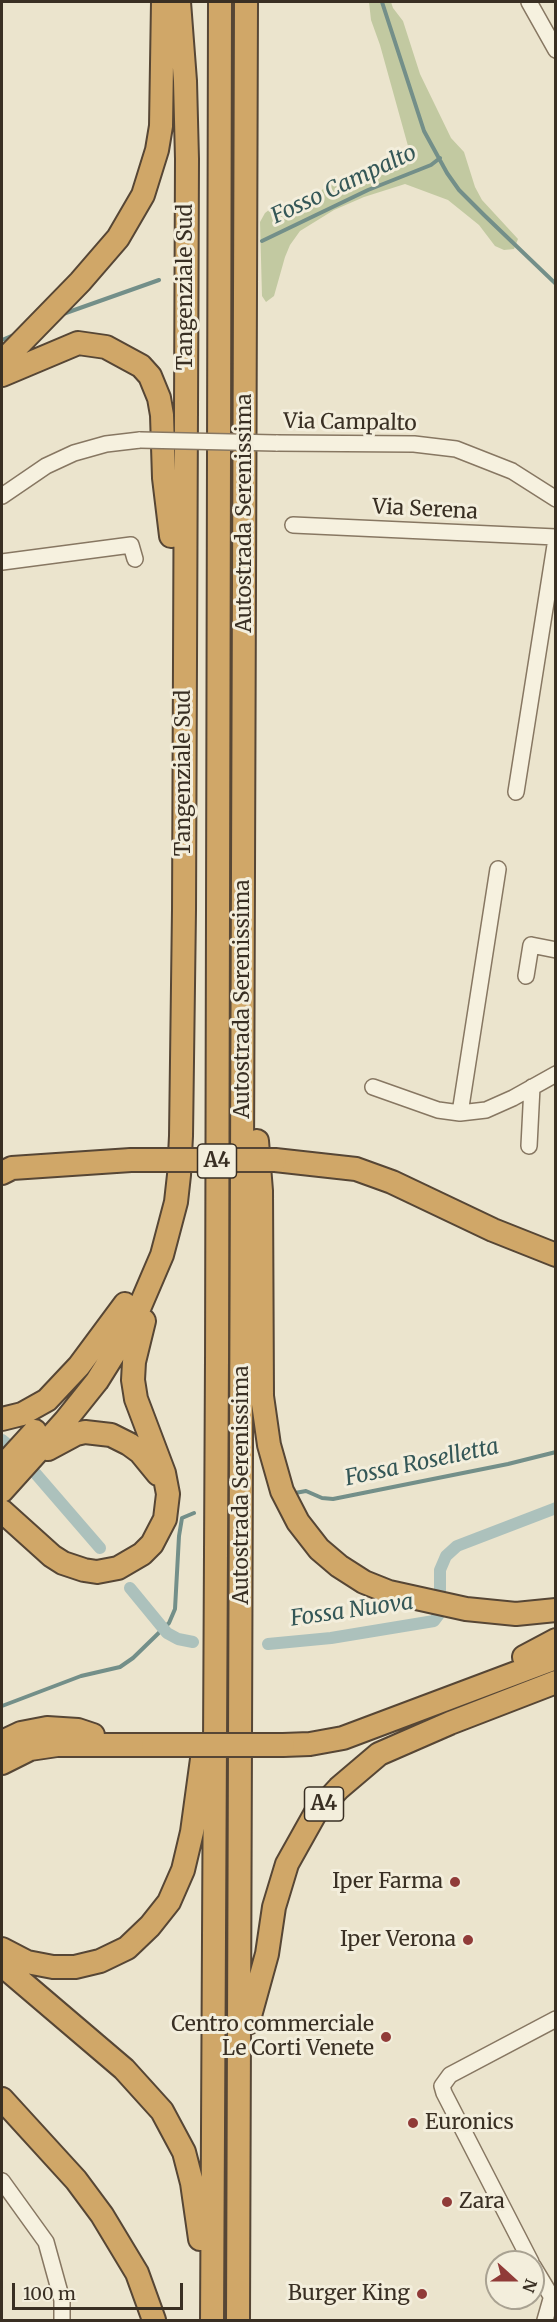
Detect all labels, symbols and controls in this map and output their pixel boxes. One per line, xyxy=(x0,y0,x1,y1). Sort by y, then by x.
water label: Fosso Campalto xyxy=(267,140,421,230)
street label: Tangenziale Sud xyxy=(173,204,199,370)
street label: Autostrada Serenissima xyxy=(232,393,258,633)
street label: Via Campalto xyxy=(283,409,417,437)
street label: Via Serena xyxy=(372,495,478,525)
street label: Tangenziale Sud xyxy=(171,690,197,856)
street label: Autostrada Serenissima xyxy=(230,879,256,1119)
road number: A4 xyxy=(198,1144,236,1178)
street label: Autostrada Serenissima xyxy=(229,1365,255,1605)
water label: Fossa Roselletta xyxy=(343,1434,501,1492)
water label: Fossa Nuova xyxy=(289,1589,415,1633)
road number: A4 xyxy=(304,1787,344,1821)
place label: Iper Farma xyxy=(332,1869,443,1895)
marker: Iper Farma xyxy=(448,1875,462,1889)
place label: Iper Verona xyxy=(340,1927,456,1953)
marker: Iper Verona xyxy=(461,1933,475,1947)
place label: Centro commerciale Le Corti Venete xyxy=(171,2012,374,2062)
marker: Centro commerciale Le Corti Venete xyxy=(379,2030,393,2044)
place label: Euronics xyxy=(425,2110,514,2136)
marker: Euronics xyxy=(406,2116,420,2130)
place label: Zara xyxy=(459,2189,505,2215)
marker: Zara xyxy=(440,2195,454,2209)
north arrow xyxy=(485,2250,545,2310)
scale bar xyxy=(15,2271,186,2309)
text: N xyxy=(518,2276,542,2295)
place label: Burger King xyxy=(288,2281,410,2307)
text: 100 m xyxy=(23,2282,76,2305)
marker: Burger King xyxy=(415,2287,429,2301)

